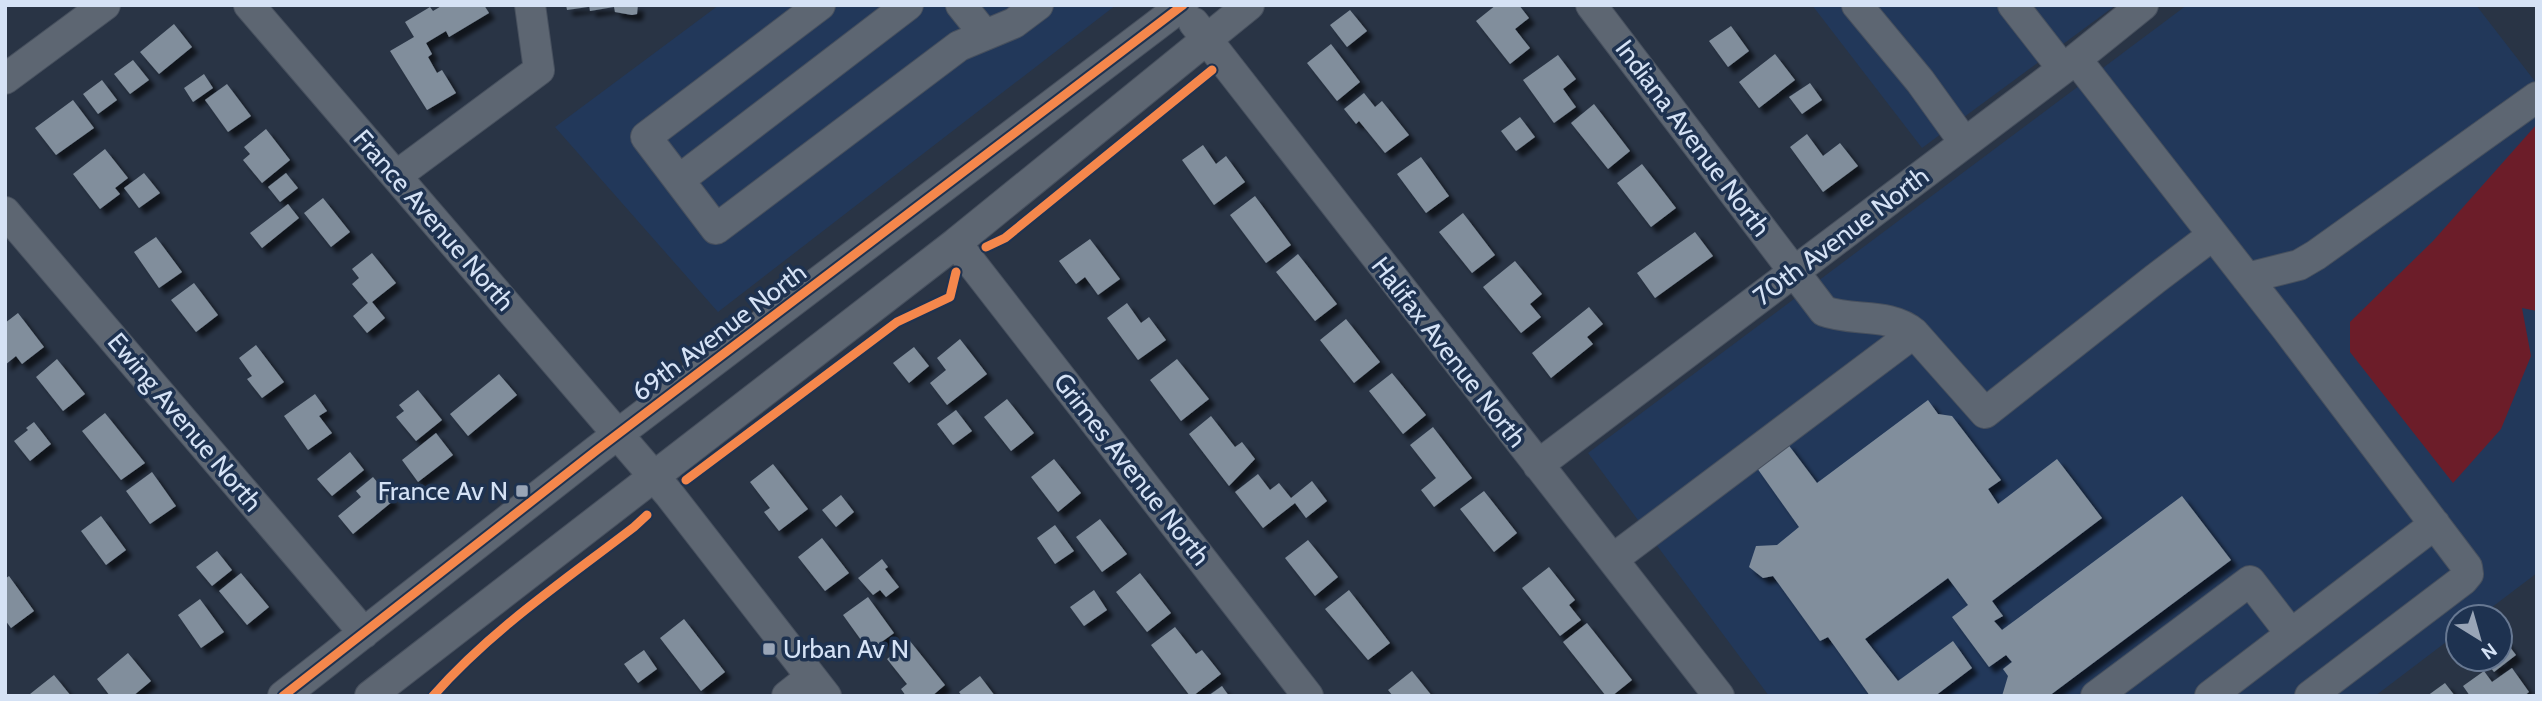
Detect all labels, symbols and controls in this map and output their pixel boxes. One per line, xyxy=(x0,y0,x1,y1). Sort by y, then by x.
street label: Indiana Avenue North xyxy=(1609,33,1777,243)
street label: France Avenue North xyxy=(347,123,521,317)
street label: 70th Avenue North xyxy=(1747,160,1935,312)
street label: Halifax Avenue North xyxy=(1365,250,1533,454)
street label: 69th Avenue North xyxy=(626,256,812,408)
street label: Ewing Avenue North xyxy=(101,326,269,518)
street label: Grimes Avenue North xyxy=(1047,366,1217,572)
place label: France Av N xyxy=(378,475,508,507)
marker: France Av N xyxy=(514,483,530,499)
north arrow xyxy=(2444,603,2514,673)
place label: Urban Av N xyxy=(783,633,909,665)
text: N xyxy=(2477,638,2501,664)
marker: Urban Av N xyxy=(761,641,777,657)

